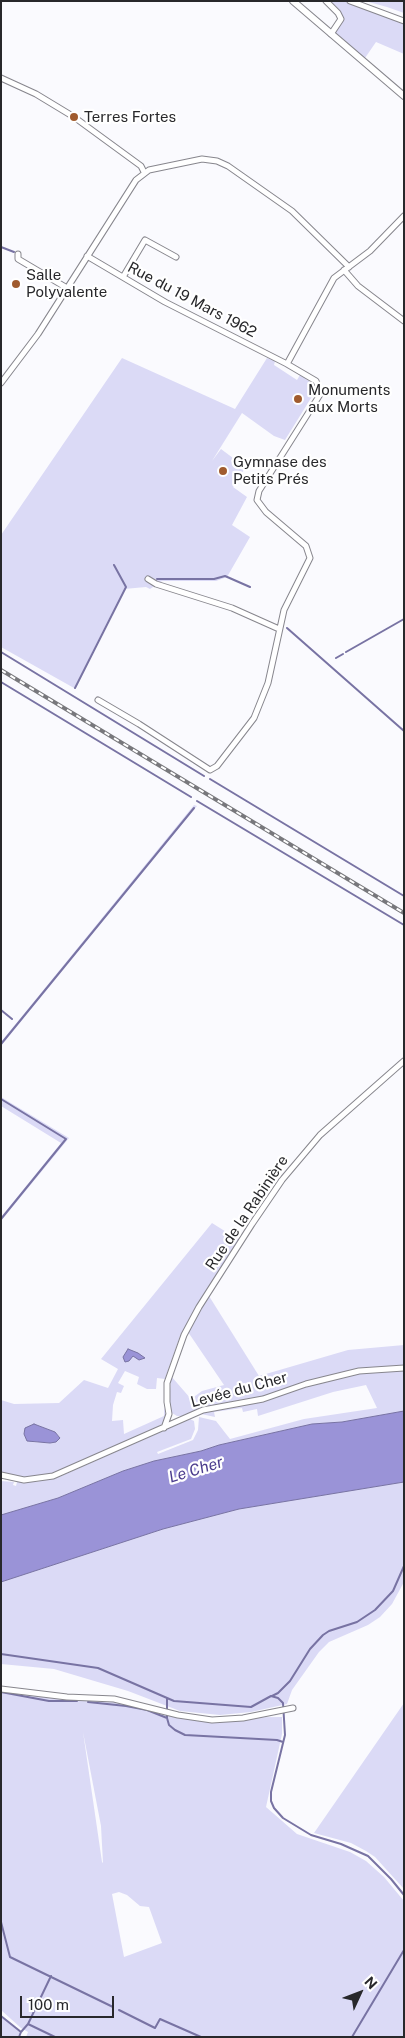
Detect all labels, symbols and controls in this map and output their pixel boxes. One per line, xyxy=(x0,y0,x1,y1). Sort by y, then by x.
place label: Terres Fortes xyxy=(84,108,176,126)
marker: Terres Fortes xyxy=(68,111,80,123)
street label: Rue du 19 Mars 1962 xyxy=(124,258,260,342)
place label: Salle Polyvalente xyxy=(26,266,107,301)
marker: Salle Polyvalente xyxy=(10,278,22,290)
place label: Monuments aux Morts xyxy=(308,381,390,416)
marker: Monuments aux Morts xyxy=(292,393,304,405)
place label: Gymnase des Petits Prés xyxy=(233,453,327,488)
marker: Gymnase des Petits Prés xyxy=(217,465,229,477)
street label: Rue de la Rabinière xyxy=(202,1152,292,1274)
street label: Levée du Cher xyxy=(189,1368,289,1412)
water label: Le Cher xyxy=(167,1453,225,1487)
north arrow xyxy=(335,1968,385,2018)
text: N xyxy=(361,1973,381,1992)
scale bar xyxy=(22,1986,116,2018)
text: 100 m xyxy=(28,1996,69,2013)

